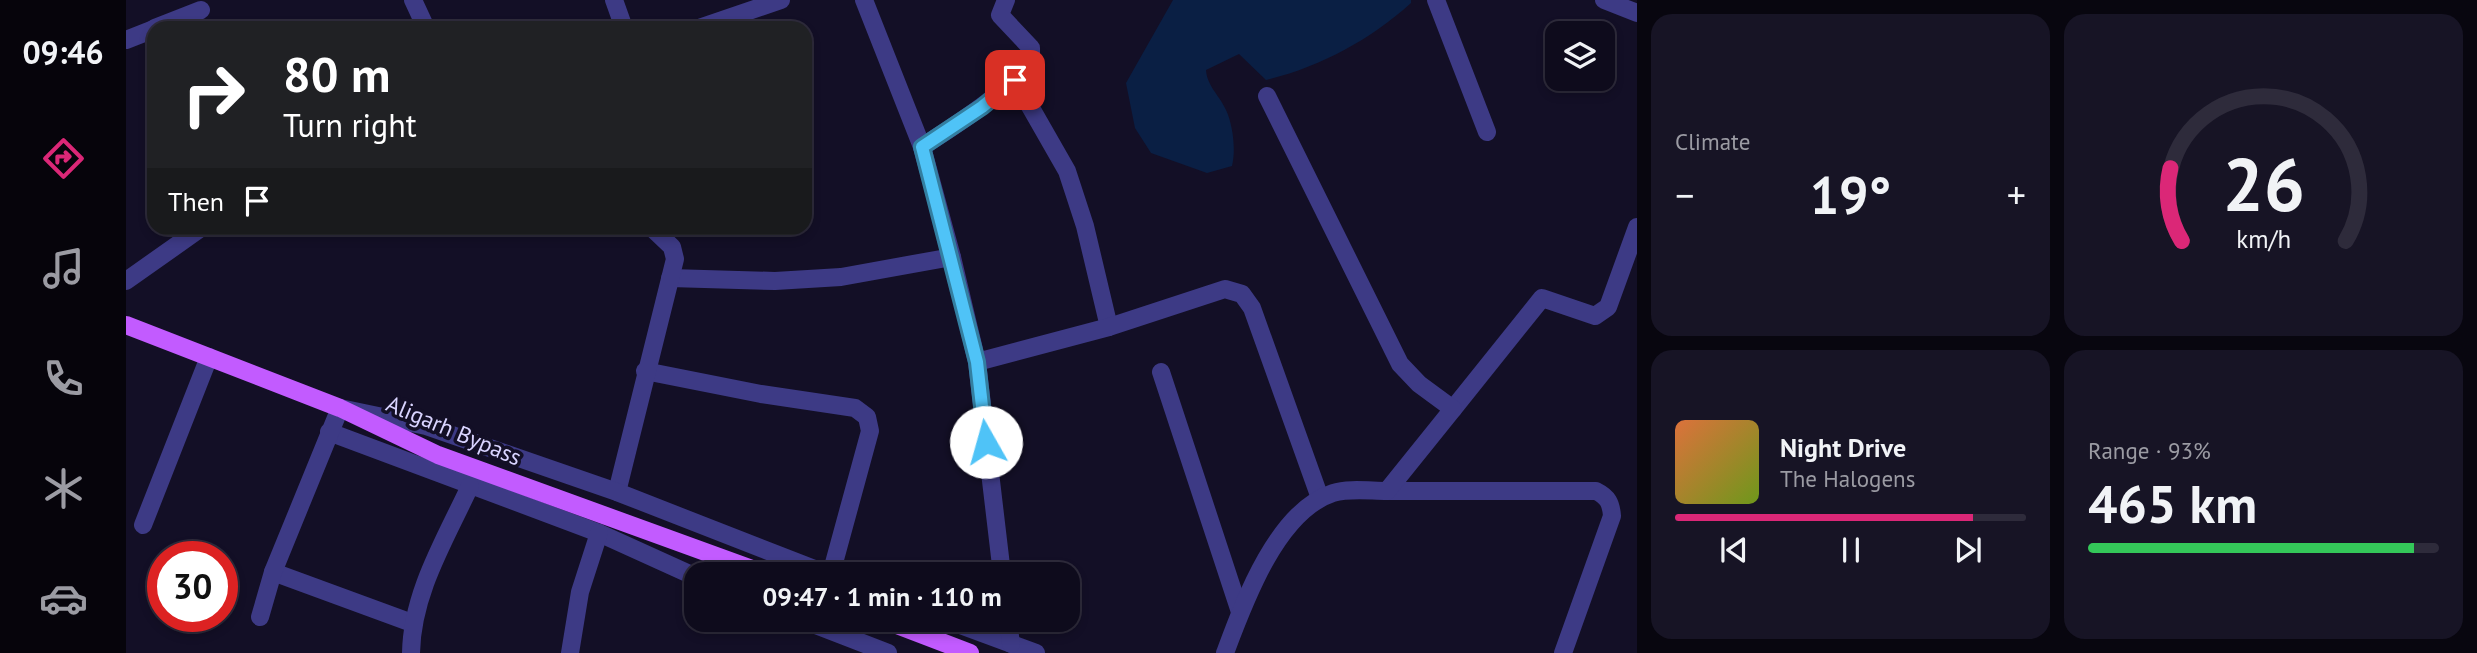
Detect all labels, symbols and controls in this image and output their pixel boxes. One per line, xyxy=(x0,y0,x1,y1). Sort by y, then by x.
map controls xyxy=(1545,21,1615,91)
button: layers xyxy=(1545,21,1615,91)
text: 09:46 xyxy=(22,31,104,73)
text: 80 m xyxy=(283,42,390,106)
icon: right xyxy=(168,49,259,140)
pin xyxy=(985,50,1045,110)
icon: arrive xyxy=(996,61,1034,99)
text: Turn right xyxy=(283,104,417,146)
text: Climate xyxy=(1675,127,1750,156)
icon: directions xyxy=(39,134,88,183)
text: 26 xyxy=(2222,137,2305,231)
text: 19° xyxy=(1810,161,1891,228)
text: − xyxy=(1675,170,1694,219)
text: + xyxy=(2007,170,2026,219)
icon: arrive xyxy=(238,182,276,220)
text: Then xyxy=(168,185,224,218)
text: km/h xyxy=(2236,223,2291,255)
icon: music xyxy=(39,244,88,293)
icon: phone xyxy=(39,354,88,403)
street label: Aligarh Bypass xyxy=(382,389,526,471)
position arrow xyxy=(949,405,1023,479)
text: Night Drive xyxy=(1780,431,1906,464)
text: Range · 93% xyxy=(2088,436,2211,465)
icon: climate xyxy=(39,464,88,513)
text: The Halogens xyxy=(1780,464,1915,493)
text: 465 km xyxy=(2088,470,2257,537)
icon: previous xyxy=(1715,531,1753,569)
icon: pause xyxy=(1832,531,1870,569)
icon: next xyxy=(1949,531,1987,569)
speed limit sign: 30 xyxy=(147,541,238,632)
icon: car xyxy=(39,574,88,623)
text: 09:47 · 1 min · 110 m xyxy=(762,580,1002,613)

